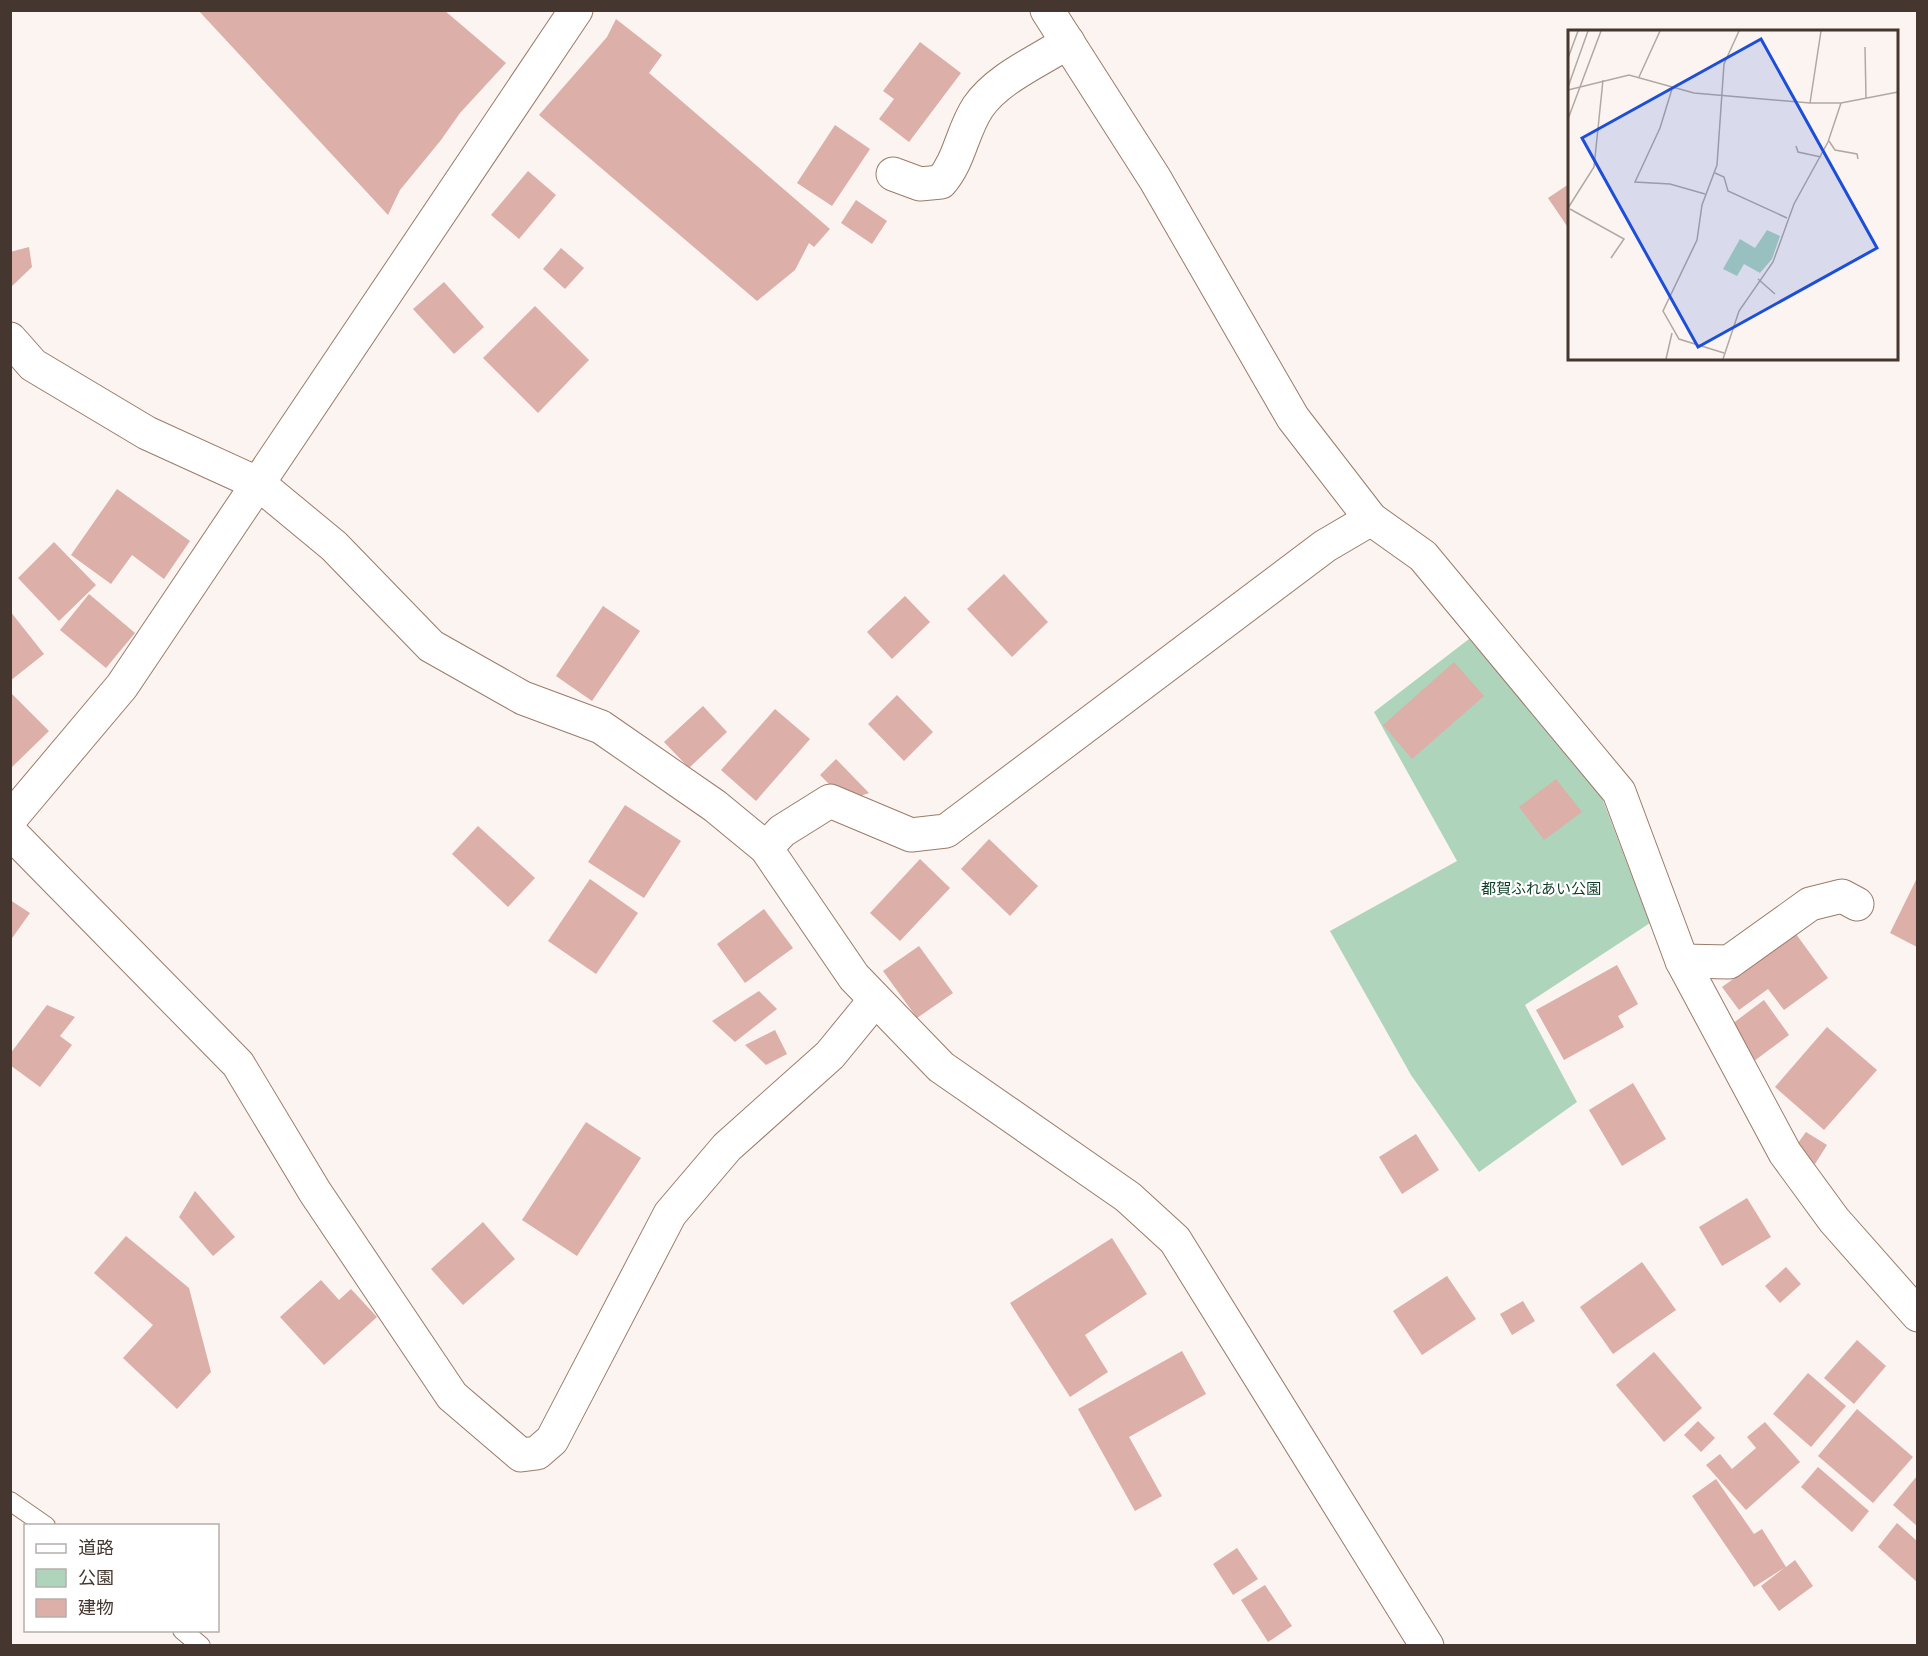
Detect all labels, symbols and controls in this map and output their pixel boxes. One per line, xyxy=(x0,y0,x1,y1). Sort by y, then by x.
inset map xyxy=(1568,30,1898,360)
park label: 都賀ふれあい公園 xyxy=(1481,880,1601,897)
legend xyxy=(24,1524,219,1632)
text: 道路 xyxy=(78,1537,114,1558)
text: 公園 xyxy=(78,1567,114,1588)
text: 建物 xyxy=(78,1597,114,1618)

